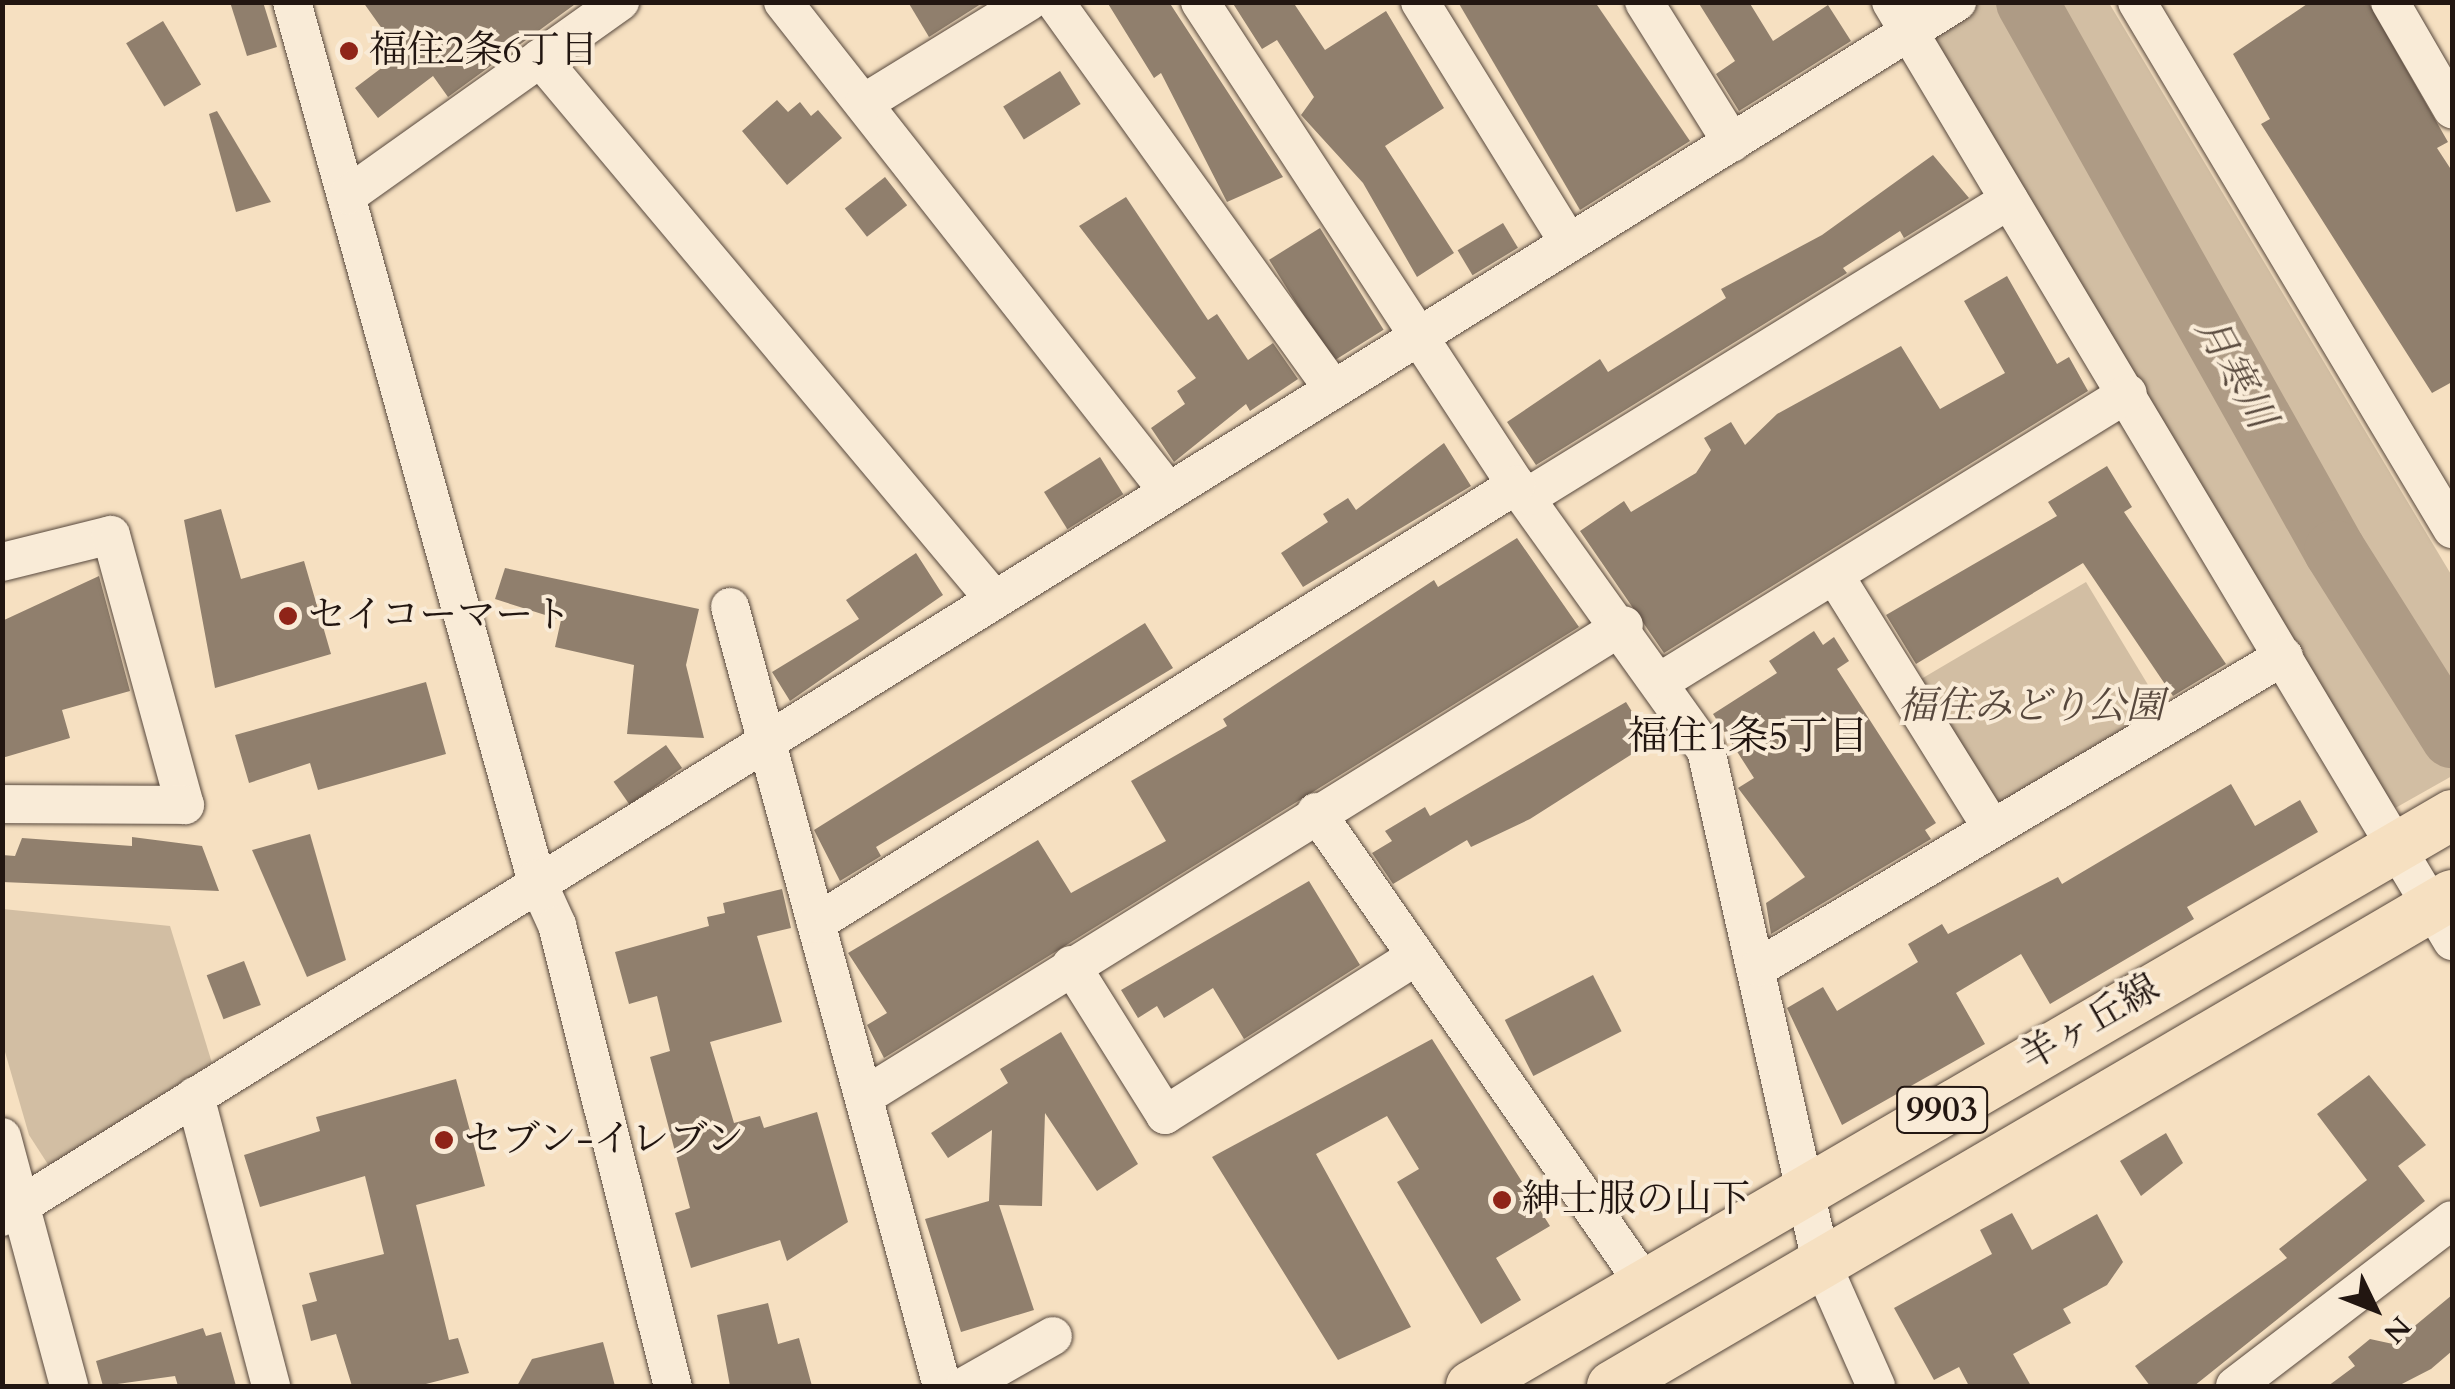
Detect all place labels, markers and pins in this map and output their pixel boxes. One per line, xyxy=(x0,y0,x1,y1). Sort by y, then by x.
place label: 福住2条6丁目 xyxy=(369,28,598,74)
marker: 福住2条6丁目 xyxy=(338,40,360,62)
place label: セイコーマート xyxy=(308,593,574,639)
marker: セイコーマート xyxy=(277,605,299,627)
place label: セブン-イレブン xyxy=(464,1117,747,1163)
marker: セブン-イレブン xyxy=(433,1129,455,1151)
place label: 紳士服の山下 xyxy=(1522,1177,1750,1223)
marker: 紳士服の山下 xyxy=(1491,1189,1513,1211)

